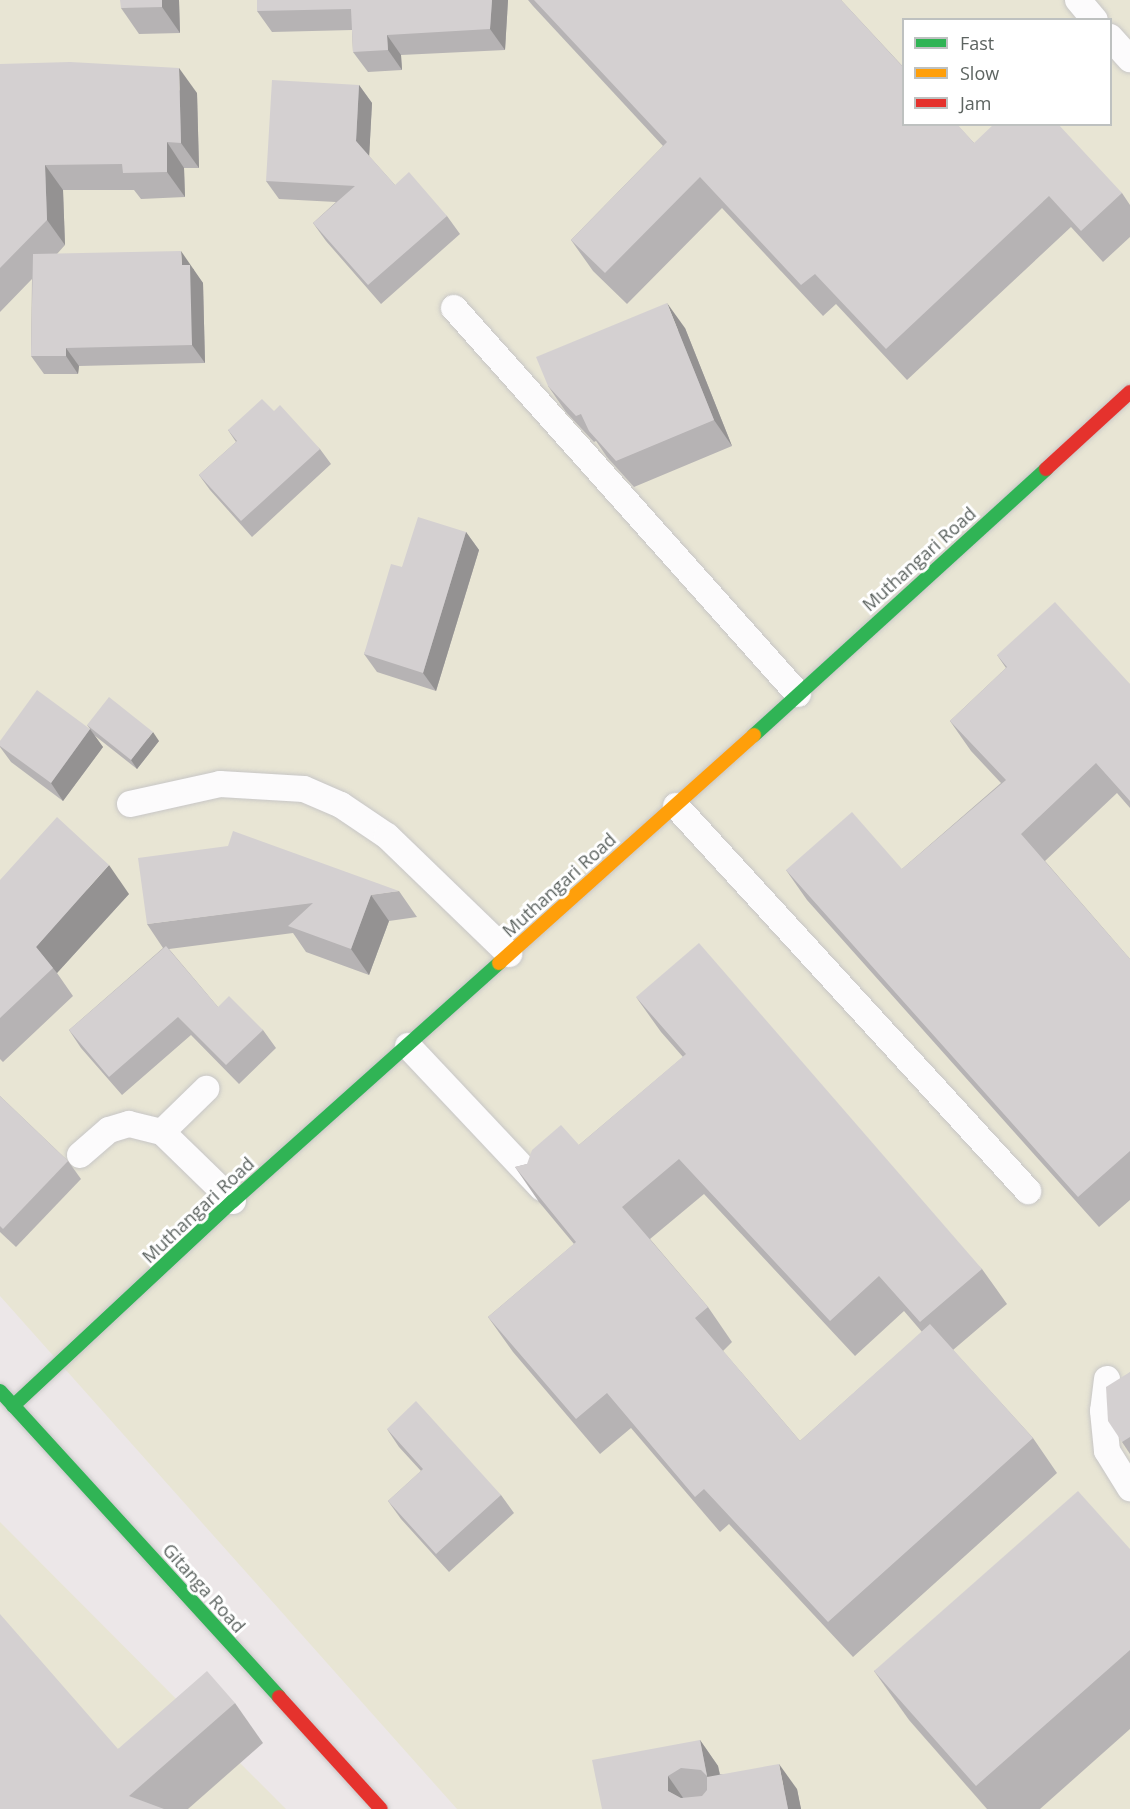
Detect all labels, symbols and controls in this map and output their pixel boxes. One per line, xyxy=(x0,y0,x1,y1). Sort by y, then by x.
legend xyxy=(902,18,1112,126)
text: Fast xyxy=(960,31,994,55)
text: Slow xyxy=(960,61,999,85)
text: Jam xyxy=(960,91,992,115)
street label: Muthangari Road xyxy=(858,502,980,616)
street label: Muthangari Road xyxy=(498,828,620,942)
street label: Muthangari Road xyxy=(138,1153,258,1267)
street label: Gitanga Road xyxy=(158,1539,250,1637)

